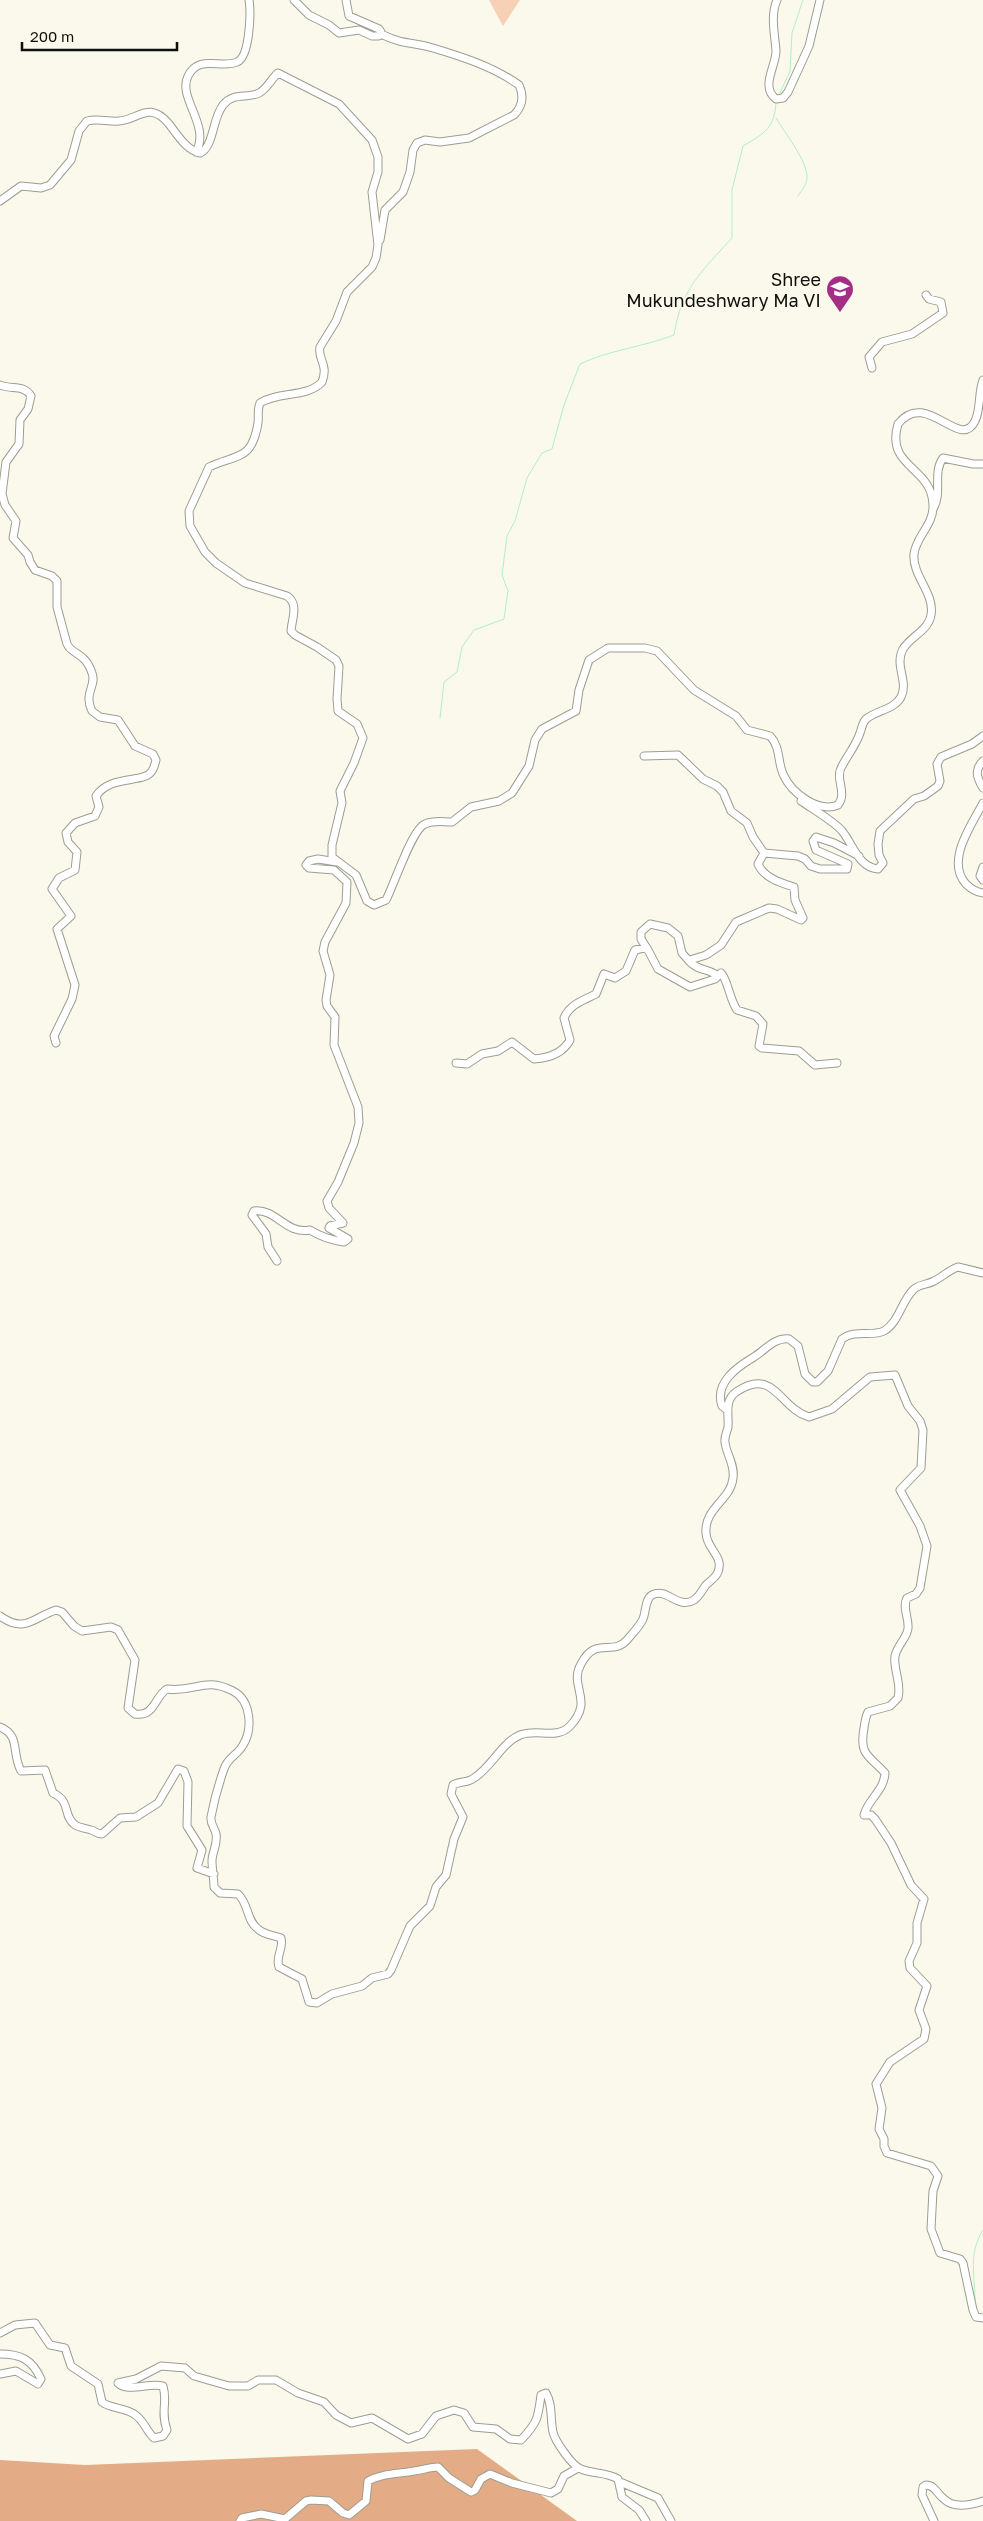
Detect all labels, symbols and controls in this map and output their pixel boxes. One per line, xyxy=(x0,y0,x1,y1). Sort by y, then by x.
scale bar xyxy=(22,20,178,52)
text: 200 m xyxy=(30,27,74,45)
place label: Shree Mukundeshwary Ma VI xyxy=(626,268,821,311)
school or university icon: Shree Mukundeshwary Ma VI xyxy=(825,274,855,313)

